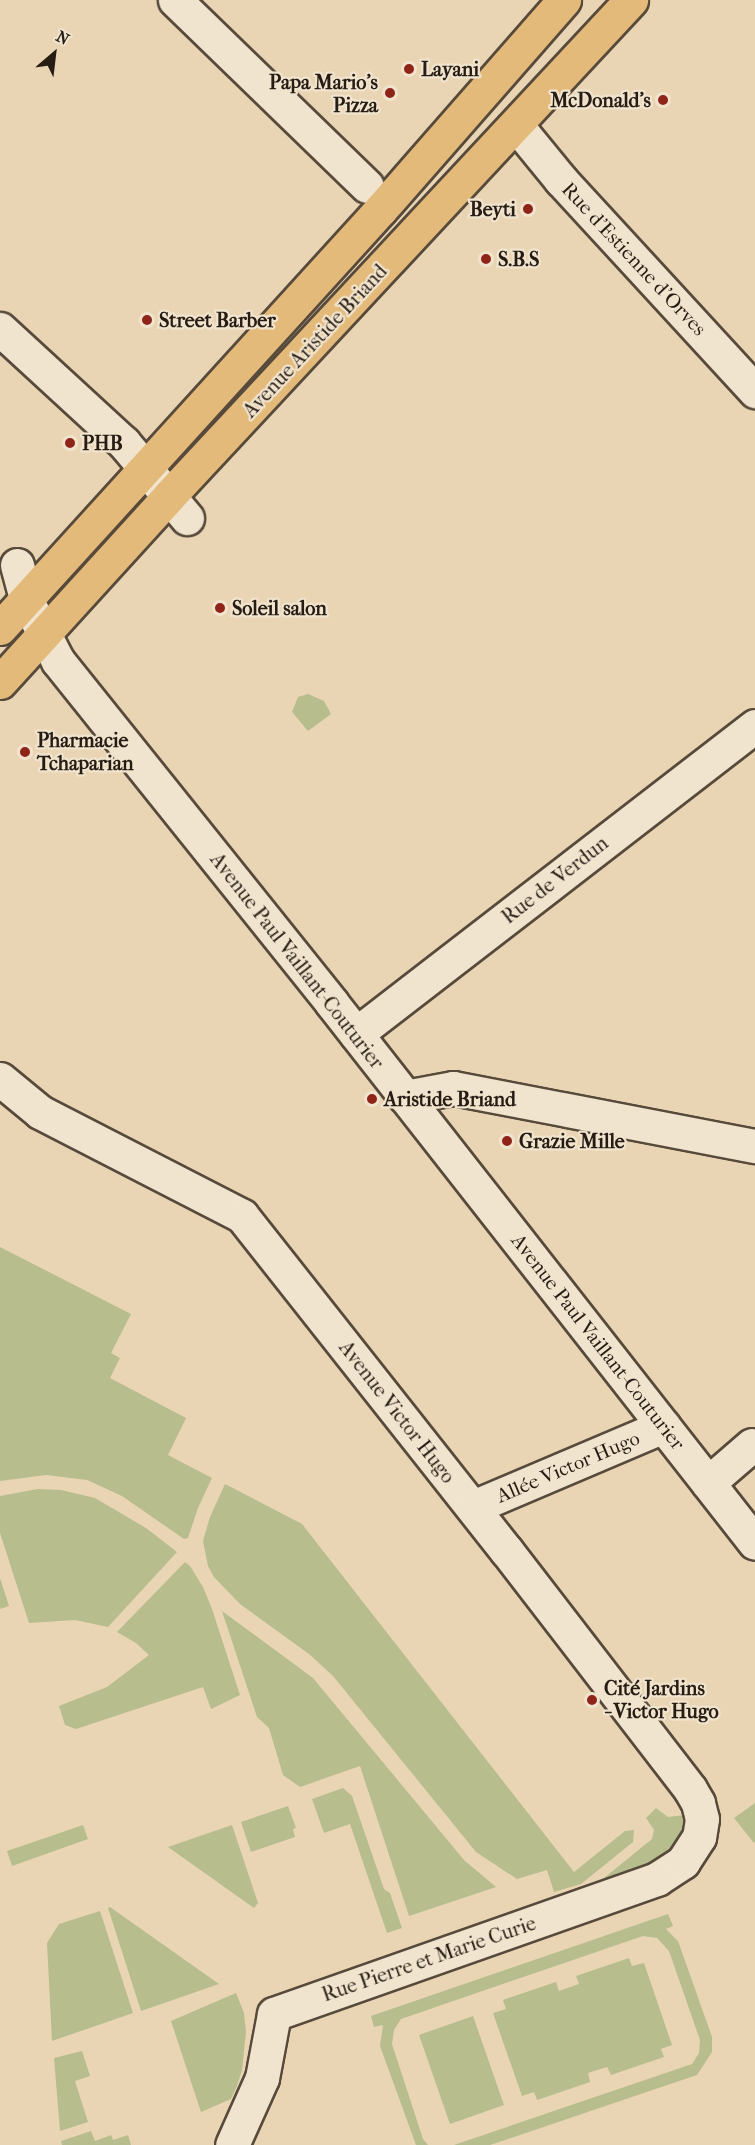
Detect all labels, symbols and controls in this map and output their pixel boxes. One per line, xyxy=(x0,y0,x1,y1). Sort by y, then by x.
north arrow xyxy=(24,24,84,84)
text: N xyxy=(53,26,72,49)
place label: Layani xyxy=(421,57,479,81)
marker: Layani xyxy=(402,62,416,76)
place label: Papa Mario's Pizza xyxy=(269,70,378,117)
marker: Papa Mario's Pizza xyxy=(383,86,397,100)
place label: McDonald's xyxy=(550,88,651,112)
marker: McDonald's xyxy=(656,93,670,107)
street label: Rue d'Estienne d'Orves xyxy=(557,177,711,341)
place label: Beyti xyxy=(470,197,516,221)
marker: Beyti xyxy=(521,202,535,216)
place label: S.B.S xyxy=(498,247,539,271)
marker: S.B.S xyxy=(479,252,493,266)
street label: Avenue Aristide Briand xyxy=(238,259,392,423)
place label: Street Barber xyxy=(159,308,276,332)
marker: Street Barber xyxy=(140,313,154,327)
place label: PHB xyxy=(82,431,123,455)
marker: PHB xyxy=(63,436,77,450)
place label: Soleil salon xyxy=(232,596,327,620)
marker: Soleil salon xyxy=(213,601,227,615)
place label: Pharmacie Tchaparian xyxy=(37,728,134,775)
marker: Pharmacie Tchaparian xyxy=(18,745,32,759)
street label: Rue de Verdun xyxy=(497,831,613,929)
street label: Avenue Paul Vaillant-Couturier xyxy=(205,848,389,1074)
place label: Aristide Briand xyxy=(384,1087,516,1111)
marker: Aristide Briand xyxy=(365,1092,379,1106)
place label: Grazie Mille xyxy=(519,1129,625,1153)
marker: Grazie Mille xyxy=(500,1134,514,1148)
street label: Avenue Paul Vaillant-Couturier xyxy=(506,1229,690,1455)
street label: Avenue Victor Hugo xyxy=(334,1336,460,1488)
street label: Allée Victor Hugo xyxy=(493,1426,643,1508)
place label: Cité Jardins - Victor Hugo xyxy=(604,1676,719,1723)
marker: Cité Jardins - Victor Hugo xyxy=(585,1693,599,1707)
street label: Rue Pierre et Marie Curie xyxy=(319,1911,539,2007)

